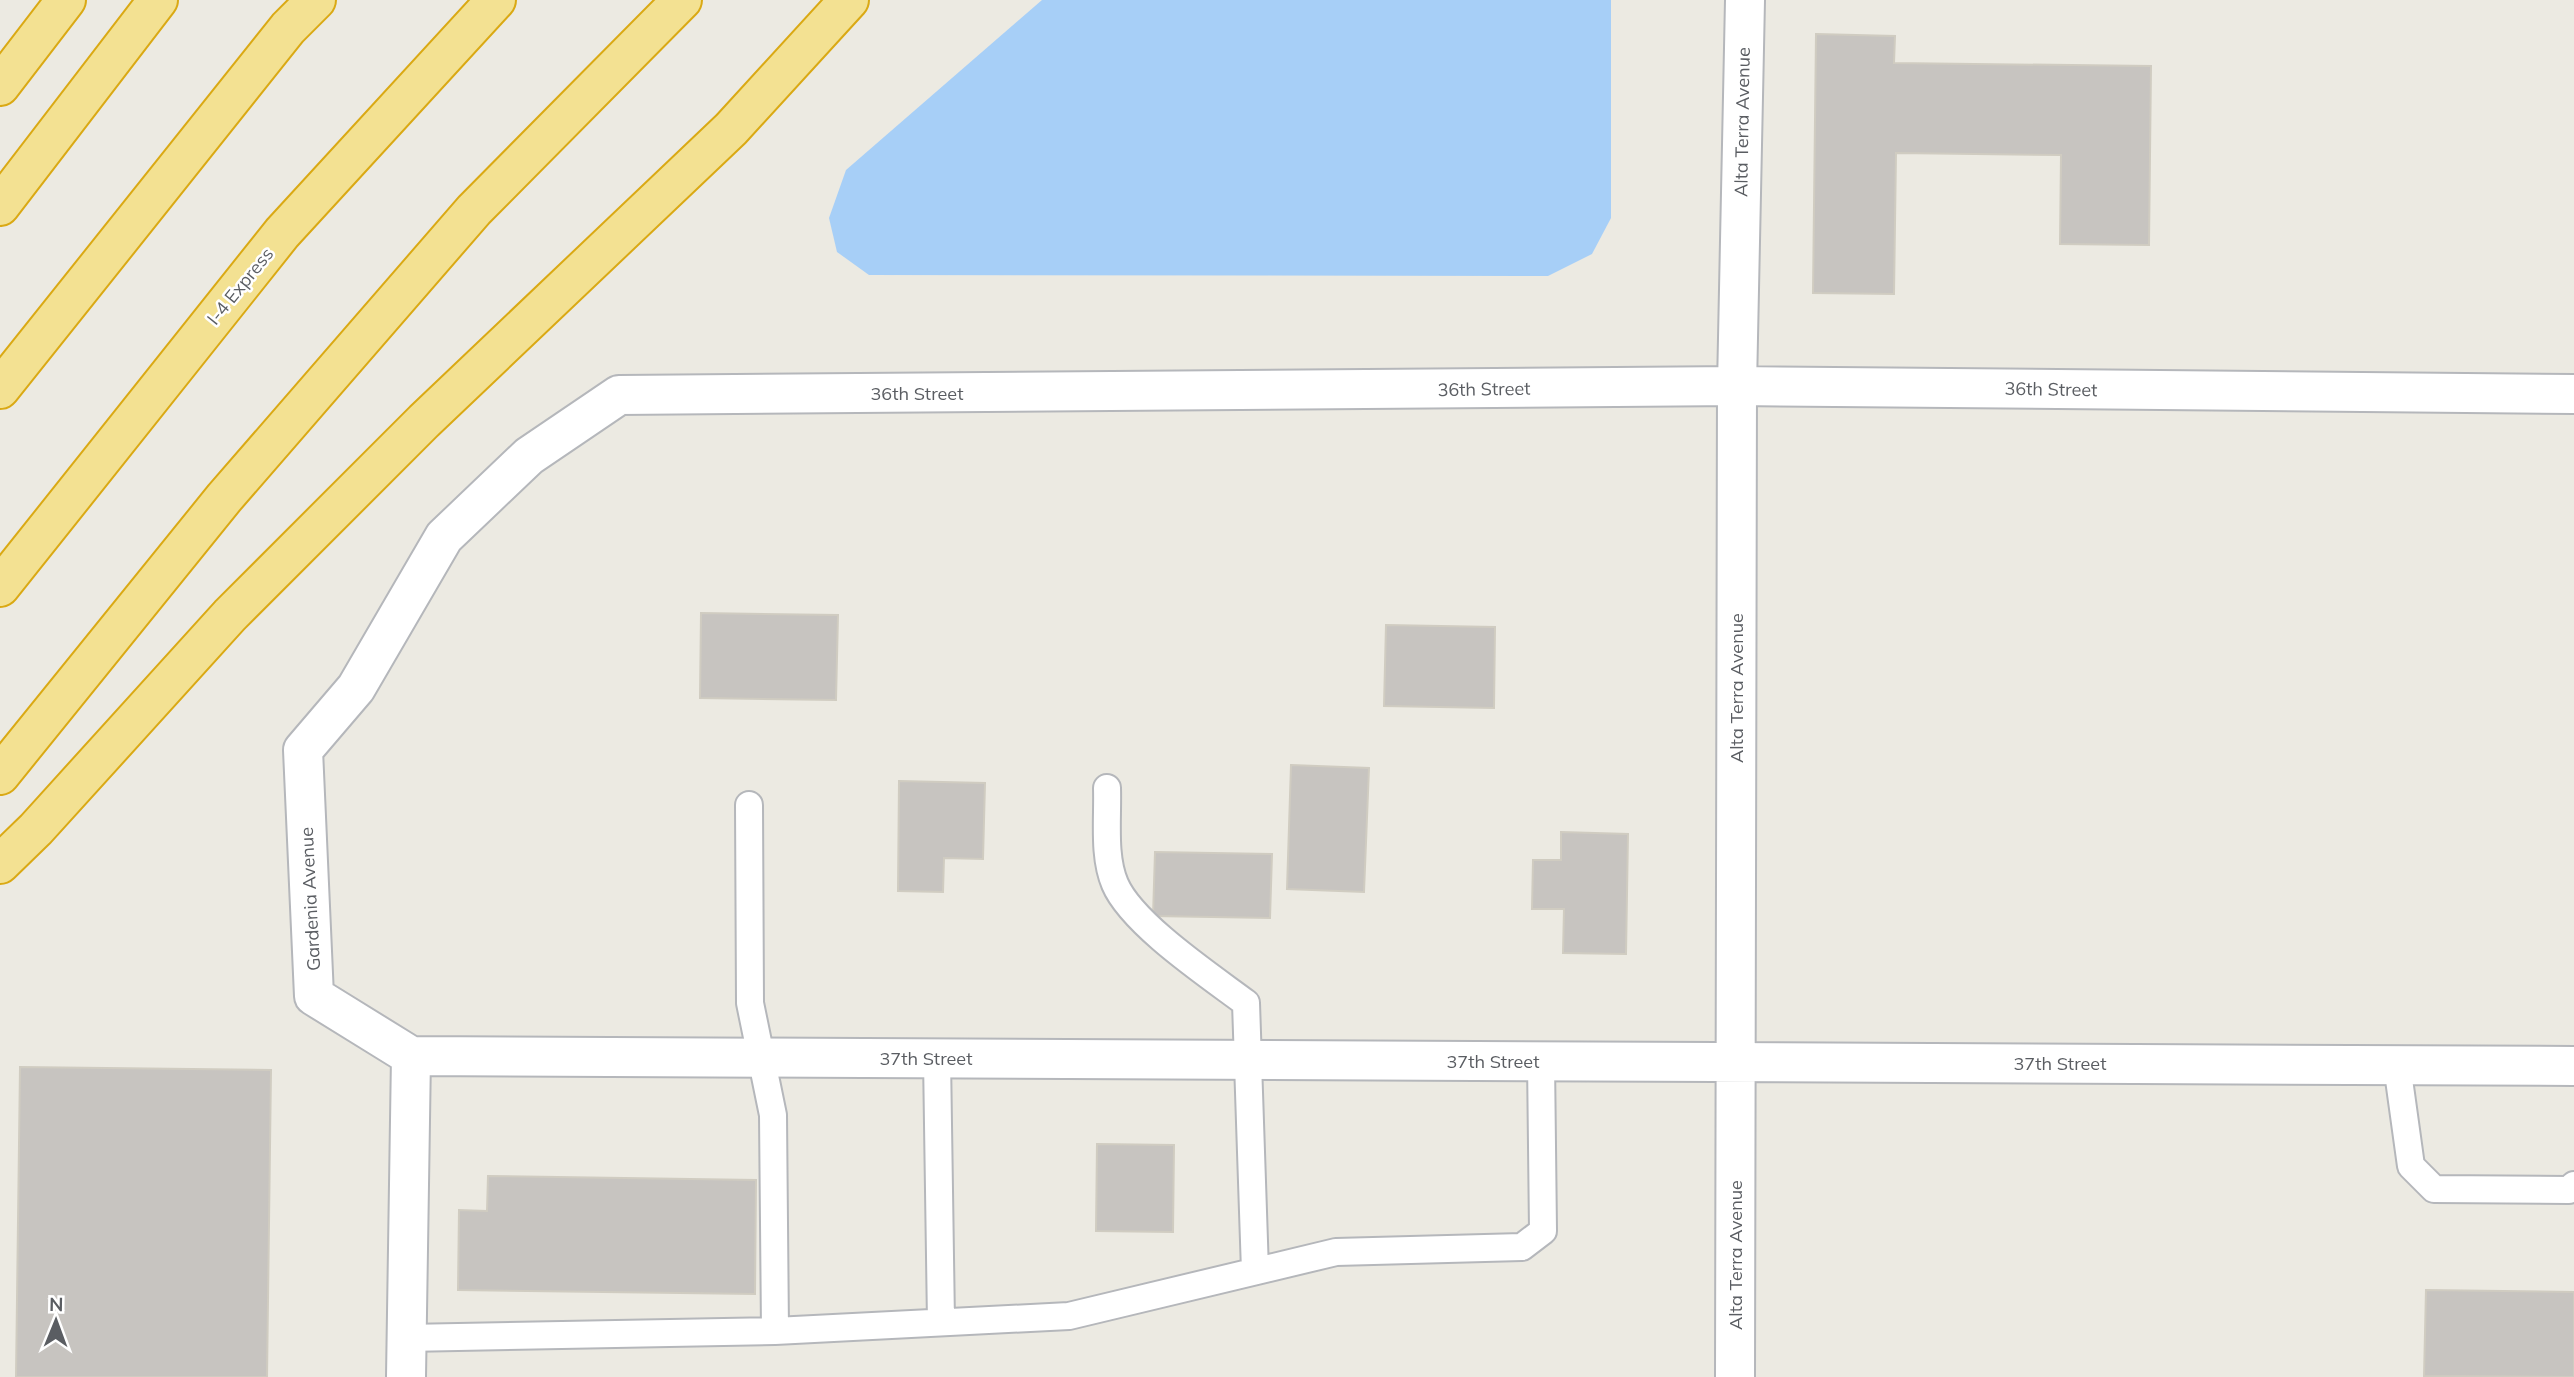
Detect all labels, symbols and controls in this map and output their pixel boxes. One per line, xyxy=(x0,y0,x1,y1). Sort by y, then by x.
street label: Alta Terra Avenue xyxy=(1729,47,1755,197)
street label: I-4 Express xyxy=(202,243,278,329)
street label: 36th Street xyxy=(1437,377,1531,401)
street label: 36th Street xyxy=(2004,377,2098,401)
street label: 36th Street xyxy=(871,382,963,405)
street label: Alta Terra Avenue xyxy=(1725,613,1748,763)
street label: Gardenia Avenue xyxy=(295,826,325,972)
street label: 37th Street xyxy=(880,1047,972,1070)
street label: 37th Street xyxy=(1447,1050,1539,1073)
street label: 37th Street xyxy=(2014,1052,2106,1075)
street label: Alta Terra Avenue xyxy=(1724,1180,1747,1330)
north arrow xyxy=(21,1286,91,1356)
text: N xyxy=(49,1292,64,1316)

